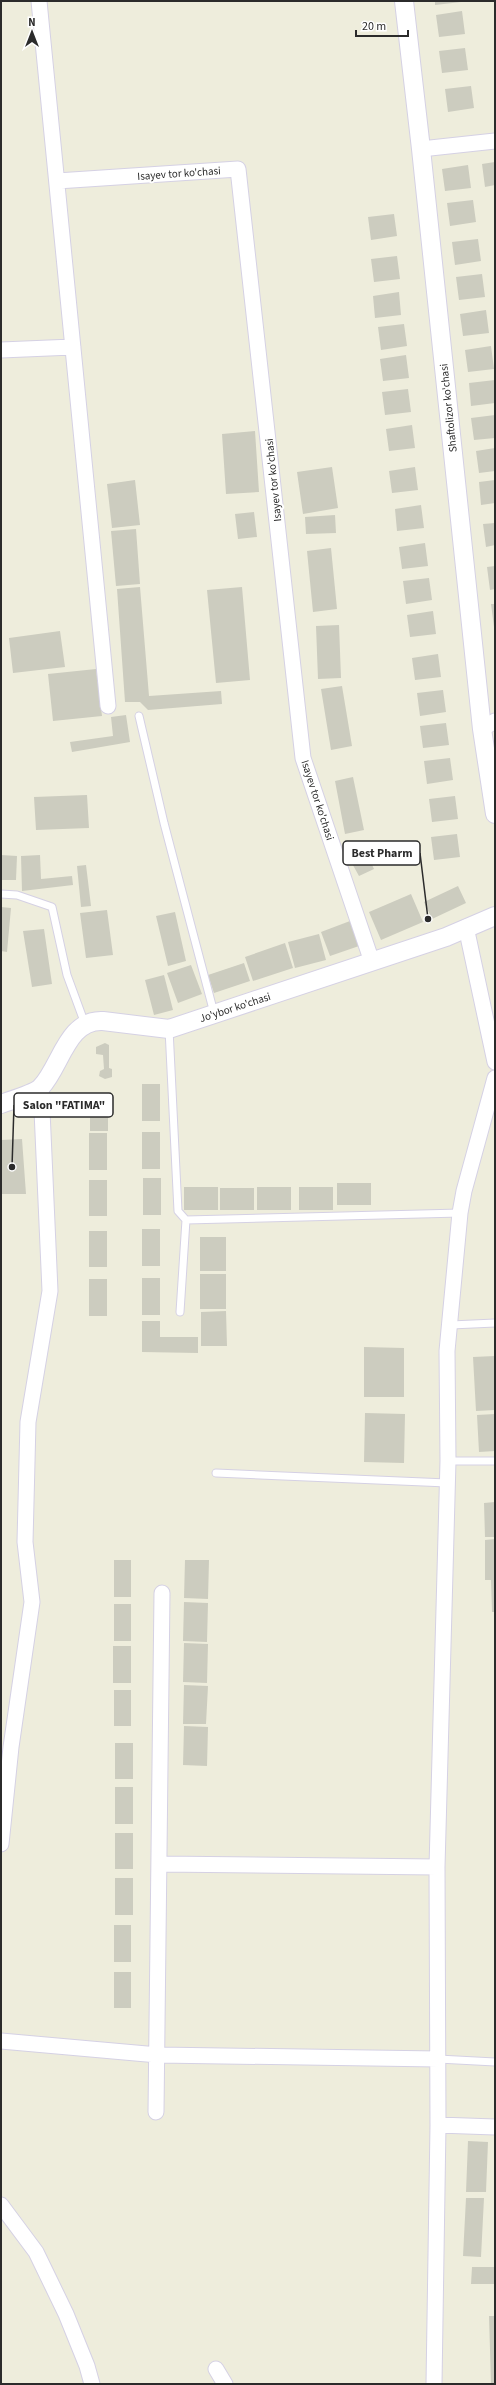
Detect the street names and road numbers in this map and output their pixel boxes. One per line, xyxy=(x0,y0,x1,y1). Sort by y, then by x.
street label: Isayev tor ko'chasi xyxy=(137,163,221,184)
street label: Shaftolizor ko'chasi xyxy=(436,363,461,453)
street label: Isayev tor ko'chasi xyxy=(262,438,285,522)
street label: Isayev tor ko'chasi xyxy=(297,758,338,842)
street label: Jo'ybor ko'chasi xyxy=(198,989,273,1026)

